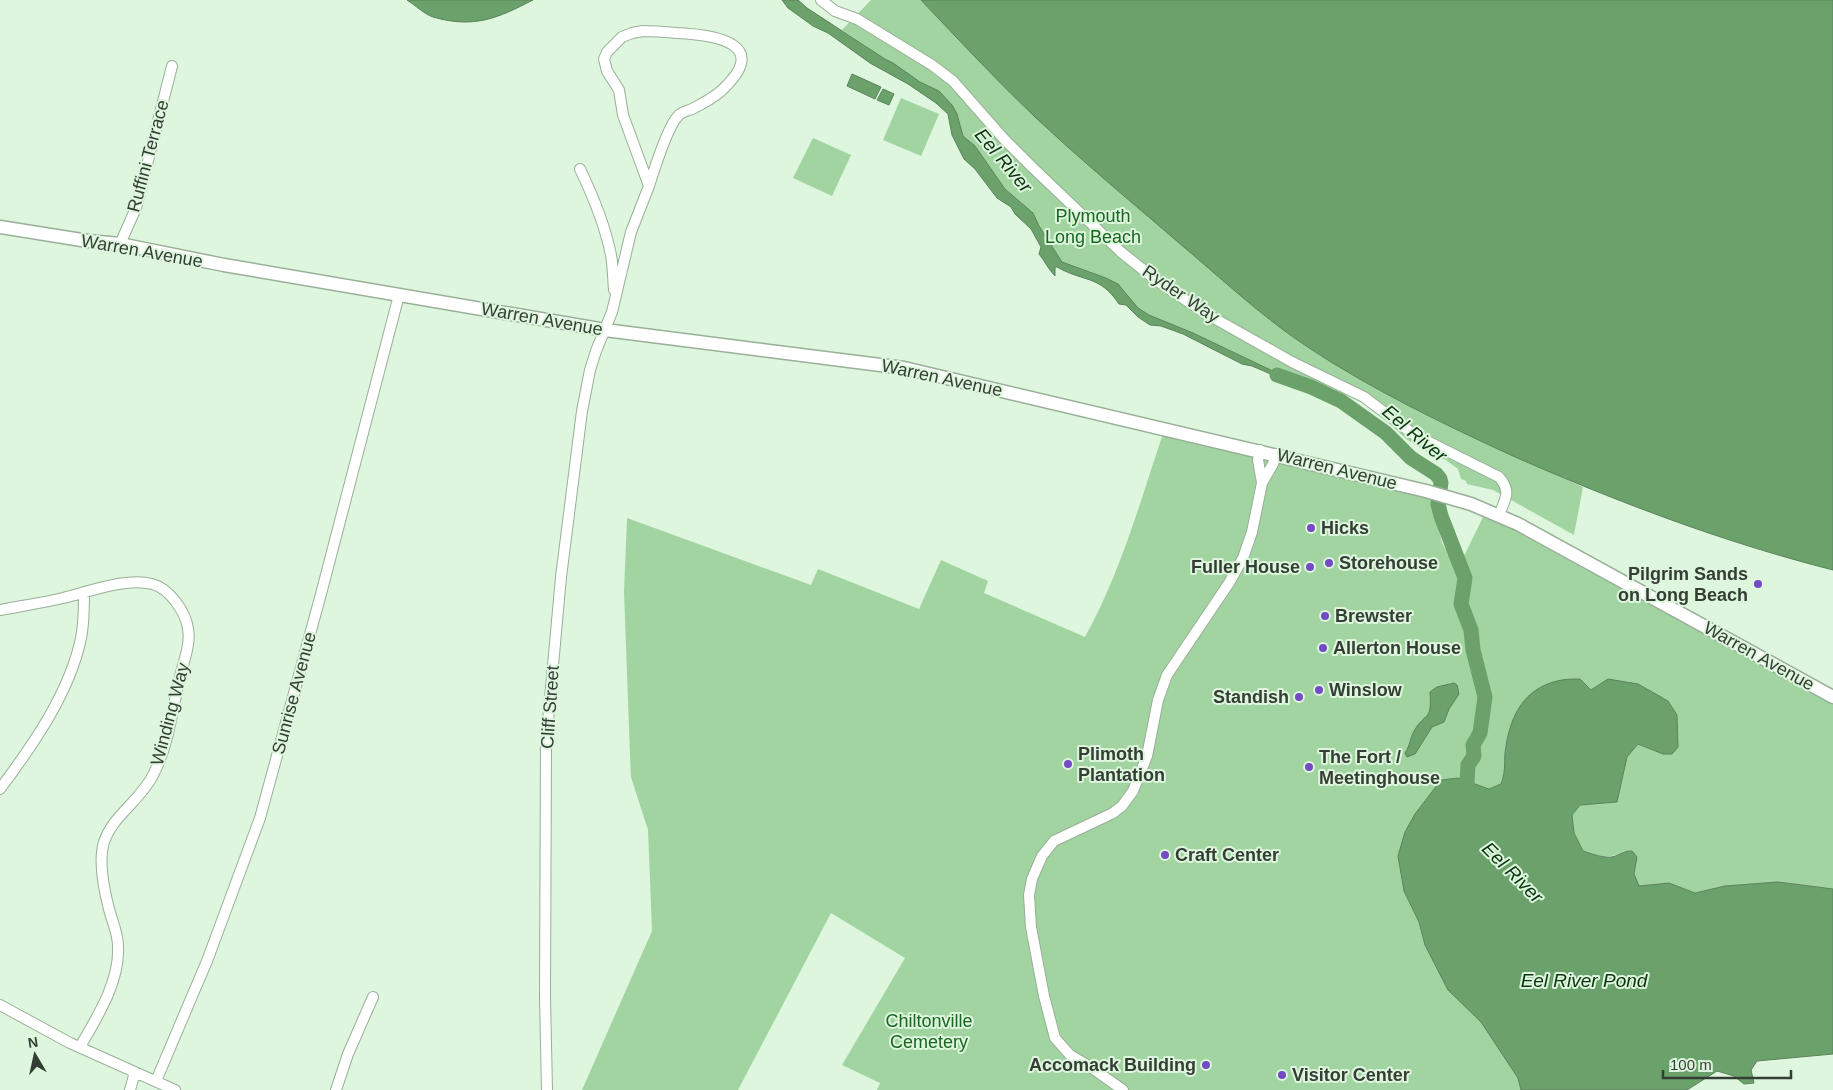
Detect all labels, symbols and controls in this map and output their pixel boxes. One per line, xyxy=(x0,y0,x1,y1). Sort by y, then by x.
street label: Ruffini Terrace xyxy=(123,98,173,214)
water label: Eel River xyxy=(971,124,1037,197)
park label: Plymouth Long Beach xyxy=(1045,206,1141,247)
street label: Warren Avenue xyxy=(80,230,204,272)
street label: Ryder Way xyxy=(1139,261,1223,327)
street label: Warren Avenue xyxy=(480,298,604,340)
street label: Warren Avenue xyxy=(880,355,1004,401)
water label: Eel River xyxy=(1378,401,1451,467)
street label: Warren Avenue xyxy=(1275,444,1399,494)
place label: Hicks xyxy=(1321,518,1369,538)
marker: Hicks xyxy=(1305,522,1317,534)
place label: Storehouse xyxy=(1339,553,1438,573)
place label: Fuller House xyxy=(1191,557,1300,577)
marker: Storehouse xyxy=(1323,557,1335,569)
marker: Fuller House xyxy=(1304,561,1316,573)
place label: Pilgrim Sands on Long Beach xyxy=(1618,564,1748,605)
marker: Pilgrim Sands on Long Beach xyxy=(1752,578,1764,590)
place label: Brewster xyxy=(1335,606,1412,626)
marker: Brewster xyxy=(1319,610,1331,622)
street label: Warren Avenue xyxy=(1700,617,1818,695)
street label: Sunrise Avenue xyxy=(268,630,320,756)
place label: Allerton House xyxy=(1333,638,1461,658)
marker: Allerton House xyxy=(1317,642,1329,654)
street label: Winding Way xyxy=(147,661,193,767)
street label: Cliff Street xyxy=(537,665,563,749)
place label: Winslow xyxy=(1329,680,1403,700)
marker: Winslow xyxy=(1313,684,1325,696)
place label: Standish xyxy=(1213,687,1289,707)
marker: Standish xyxy=(1293,691,1305,703)
place label: Plimoth Plantation xyxy=(1078,744,1165,785)
place label: The Fort / Meetinghouse xyxy=(1319,747,1440,788)
marker: Plimoth Plantation xyxy=(1062,758,1074,770)
marker: The Fort / Meetinghouse xyxy=(1303,761,1315,773)
water label: Eel River xyxy=(1478,838,1548,908)
place label: Craft Center xyxy=(1175,845,1279,865)
marker: Craft Center xyxy=(1159,849,1171,861)
water label: Eel River Pond xyxy=(1521,970,1649,991)
park label: Chiltonville Cemetery xyxy=(885,1011,973,1052)
north arrow xyxy=(10,1030,60,1080)
text: N xyxy=(27,1033,39,1051)
scale bar xyxy=(1663,1048,1790,1080)
place label: Accomack Building xyxy=(1029,1055,1196,1075)
text: 100 m xyxy=(1670,1056,1712,1073)
marker: Accomack Building xyxy=(1200,1059,1212,1071)
place label: Visitor Center xyxy=(1292,1065,1410,1085)
marker: Visitor Center xyxy=(1276,1069,1288,1081)

